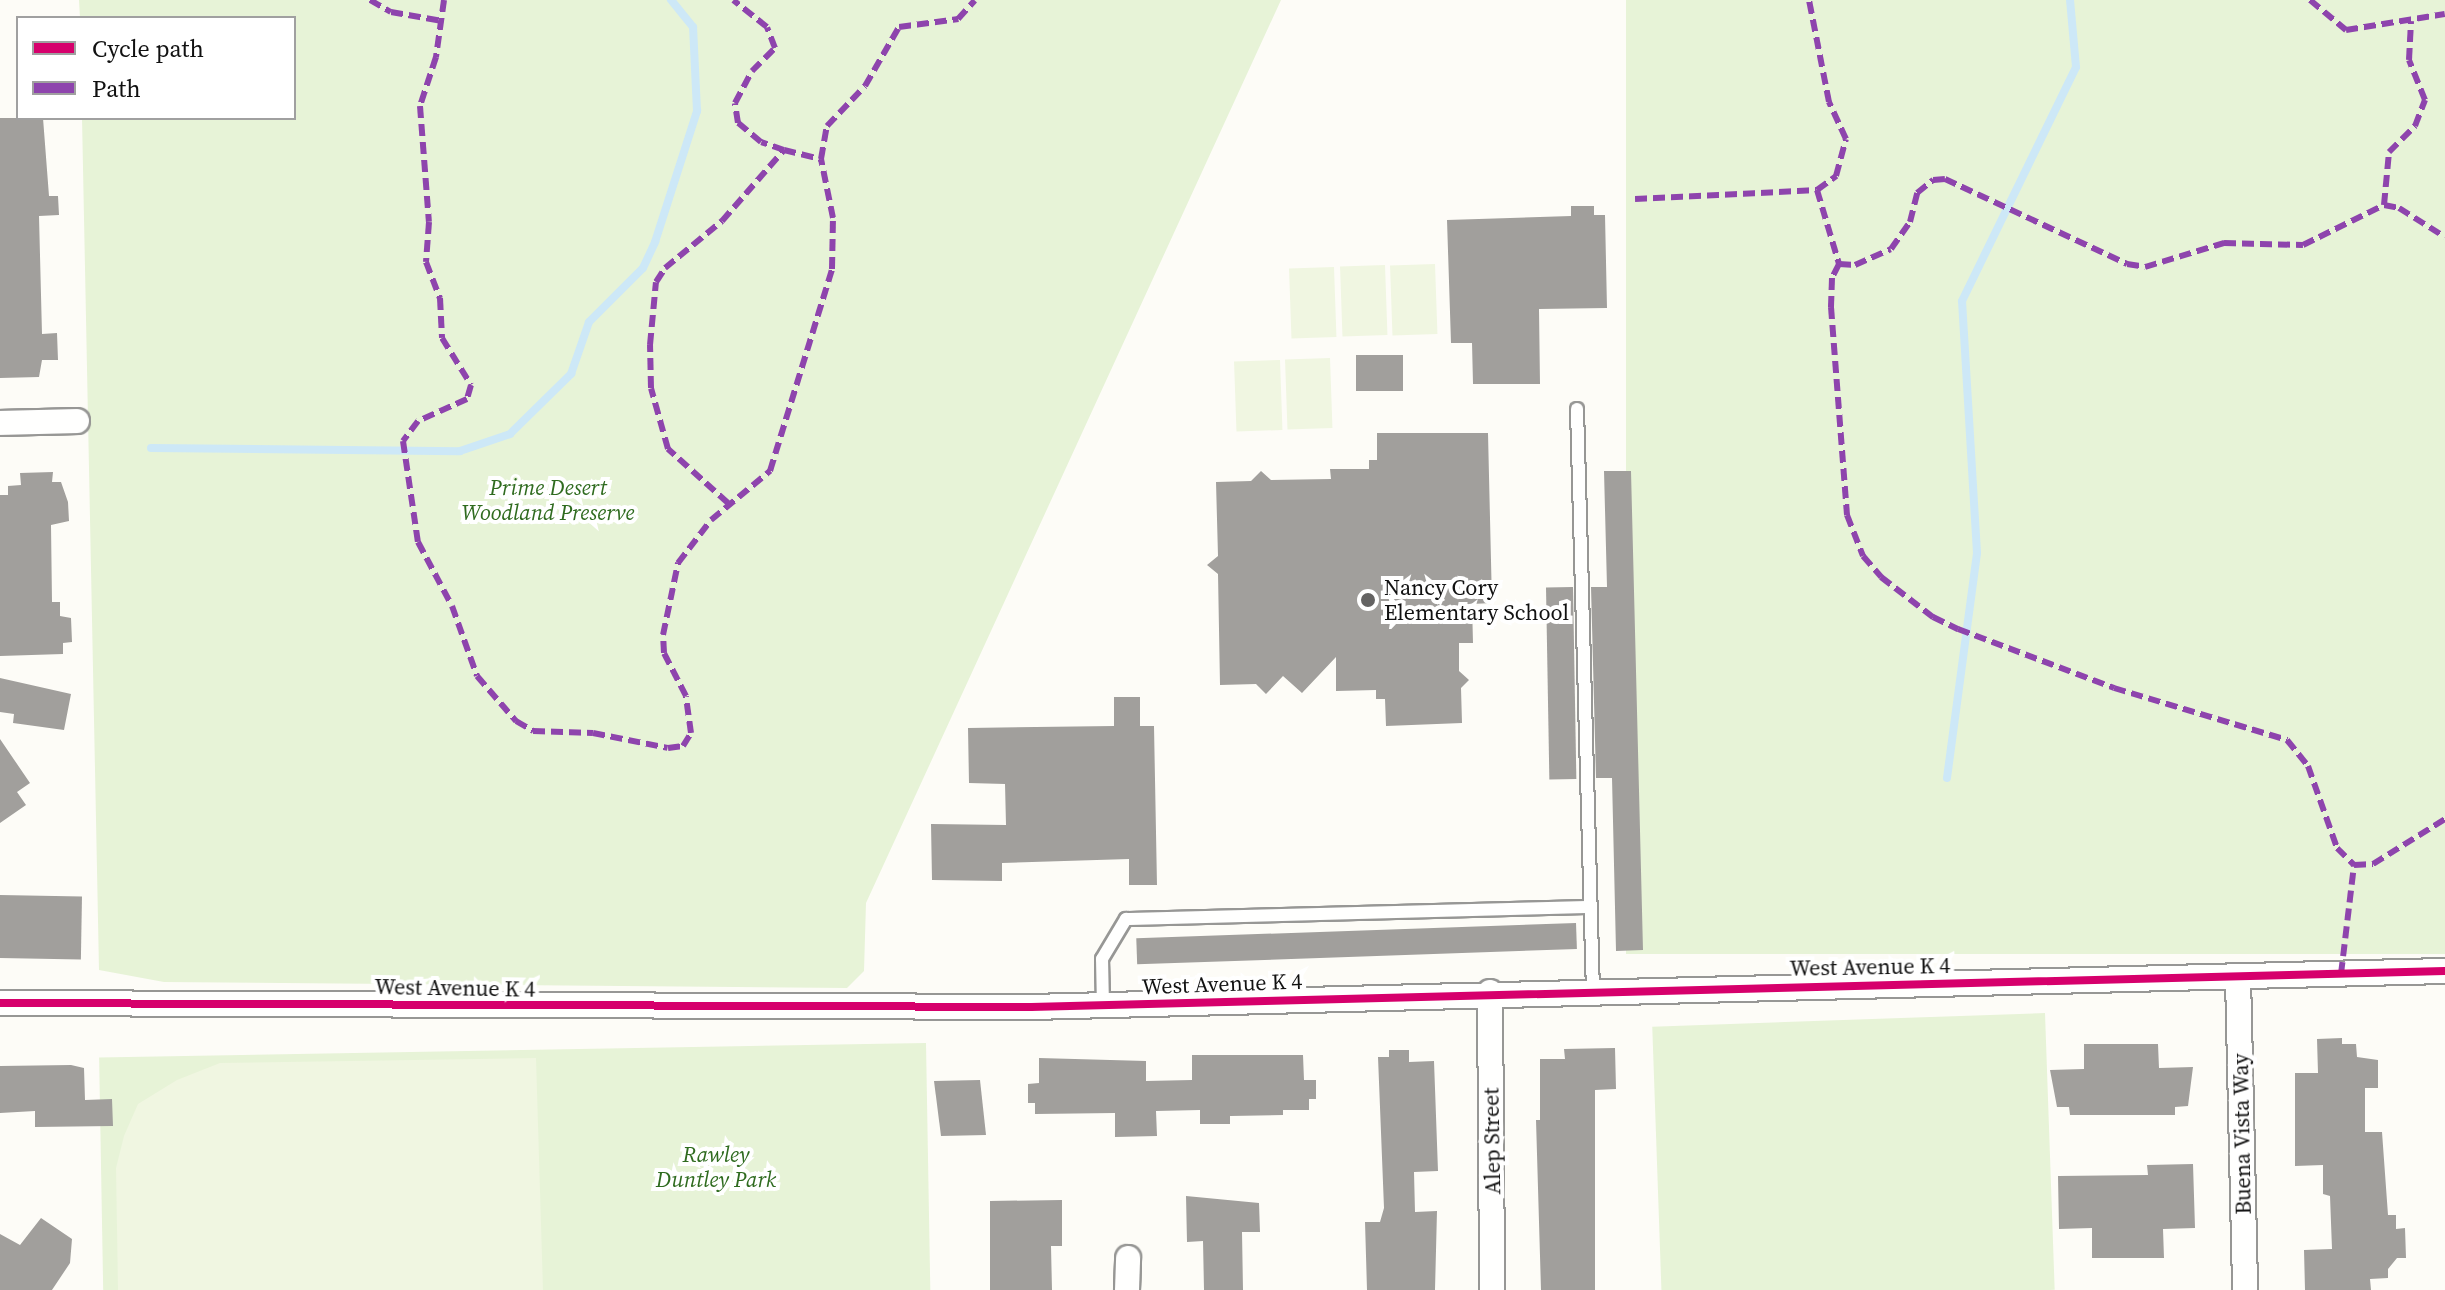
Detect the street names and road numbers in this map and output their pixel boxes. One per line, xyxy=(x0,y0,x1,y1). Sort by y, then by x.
street label: West Avenue K 4 xyxy=(1789,952,1951,982)
street label: West Avenue K 4 xyxy=(1141,968,1303,1000)
street label: West Avenue K 4 xyxy=(374,973,536,1003)
street label: Buena Vista Way xyxy=(2227,1053,2257,1215)
street label: Alep Street xyxy=(1478,1087,1506,1195)

